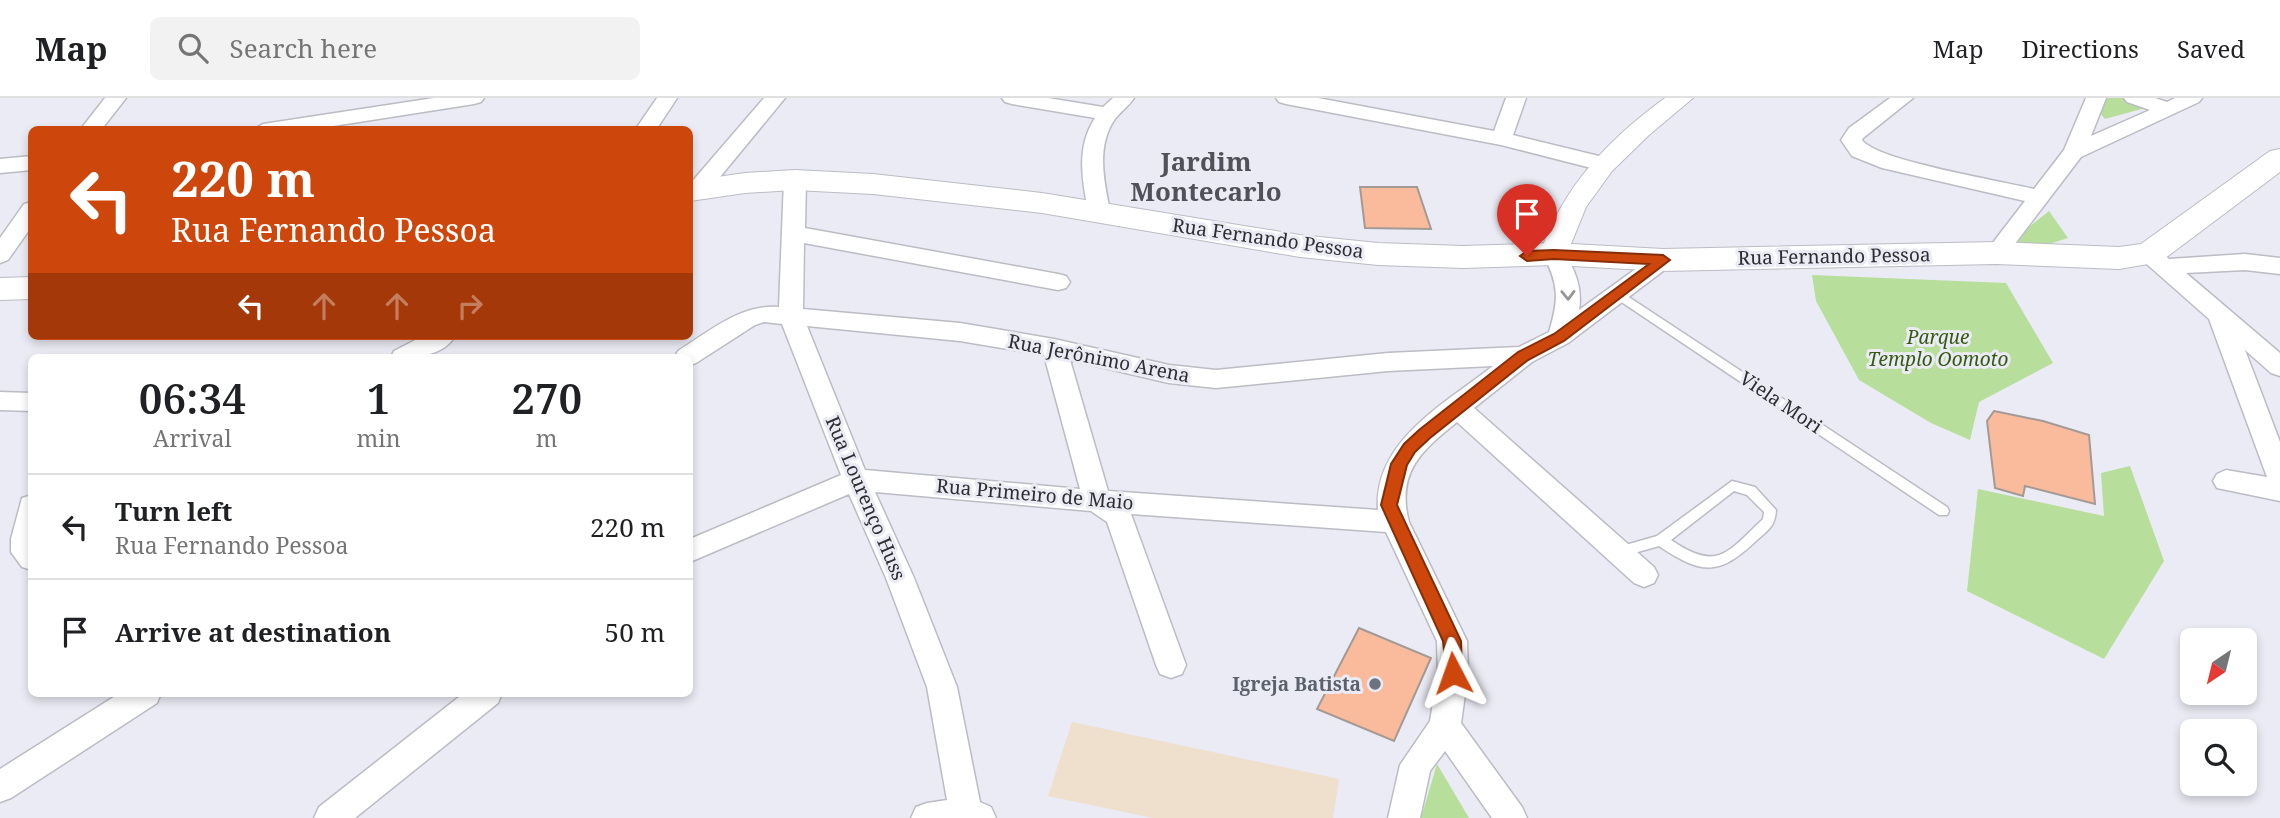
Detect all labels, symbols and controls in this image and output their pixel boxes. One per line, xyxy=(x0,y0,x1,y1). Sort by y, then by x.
search box xyxy=(150,17,640,80)
text: Map xyxy=(35,26,108,71)
icon: search xyxy=(174,29,212,67)
text: Search here xyxy=(230,30,377,66)
text: Map xyxy=(1933,32,1984,65)
text: Directions xyxy=(2022,32,2139,65)
text: Saved xyxy=(2177,32,2245,65)
district label: Jardim Montecarlo xyxy=(1130,143,1282,209)
text: 220 m xyxy=(171,145,315,211)
icon: left xyxy=(56,154,147,245)
pin xyxy=(1497,184,1557,256)
icon: arrive xyxy=(1508,195,1546,233)
text: Rua Fernando Pessoa xyxy=(171,208,496,251)
street label: Rua Fernando Pessoa xyxy=(1171,212,1365,264)
street label: Rua Fernando Pessoa xyxy=(1737,241,1931,271)
icon: left xyxy=(232,287,270,325)
icon: ahead xyxy=(305,287,343,325)
icon: ahead xyxy=(378,287,416,325)
icon: right xyxy=(451,287,489,325)
one-way arrow xyxy=(1560,290,1576,301)
park label: Parque Templo Oomoto xyxy=(1868,324,2009,372)
street label: Rua Jerônimo Arena xyxy=(1006,328,1192,388)
street label: Viela Mori xyxy=(1735,365,1827,439)
text: 06:34 xyxy=(139,369,246,426)
text: 1 xyxy=(367,369,390,426)
text: 270 xyxy=(511,369,582,426)
street label: Rua Lourenço Huss xyxy=(820,412,912,584)
text: Arrival xyxy=(153,422,232,454)
text: min xyxy=(357,422,401,454)
text: m xyxy=(536,422,558,454)
street label: Rua Primeiro de Maio xyxy=(935,472,1135,516)
text: Turn left xyxy=(115,493,232,529)
icon: left xyxy=(56,508,94,546)
text: 220 m xyxy=(590,509,665,545)
text: Rua Fernando Pessoa xyxy=(115,529,349,561)
icon: arrive xyxy=(56,613,94,651)
text: Arrive at destination xyxy=(115,614,391,650)
text: 50 m xyxy=(605,614,665,650)
north arrow xyxy=(2180,628,2258,705)
map controls xyxy=(2180,628,2257,796)
position arrow xyxy=(1416,636,1490,710)
place label: Igreja Batista xyxy=(1232,671,1361,697)
marker: Igreja Batista xyxy=(1367,676,1383,692)
button: search xyxy=(2180,719,2257,796)

